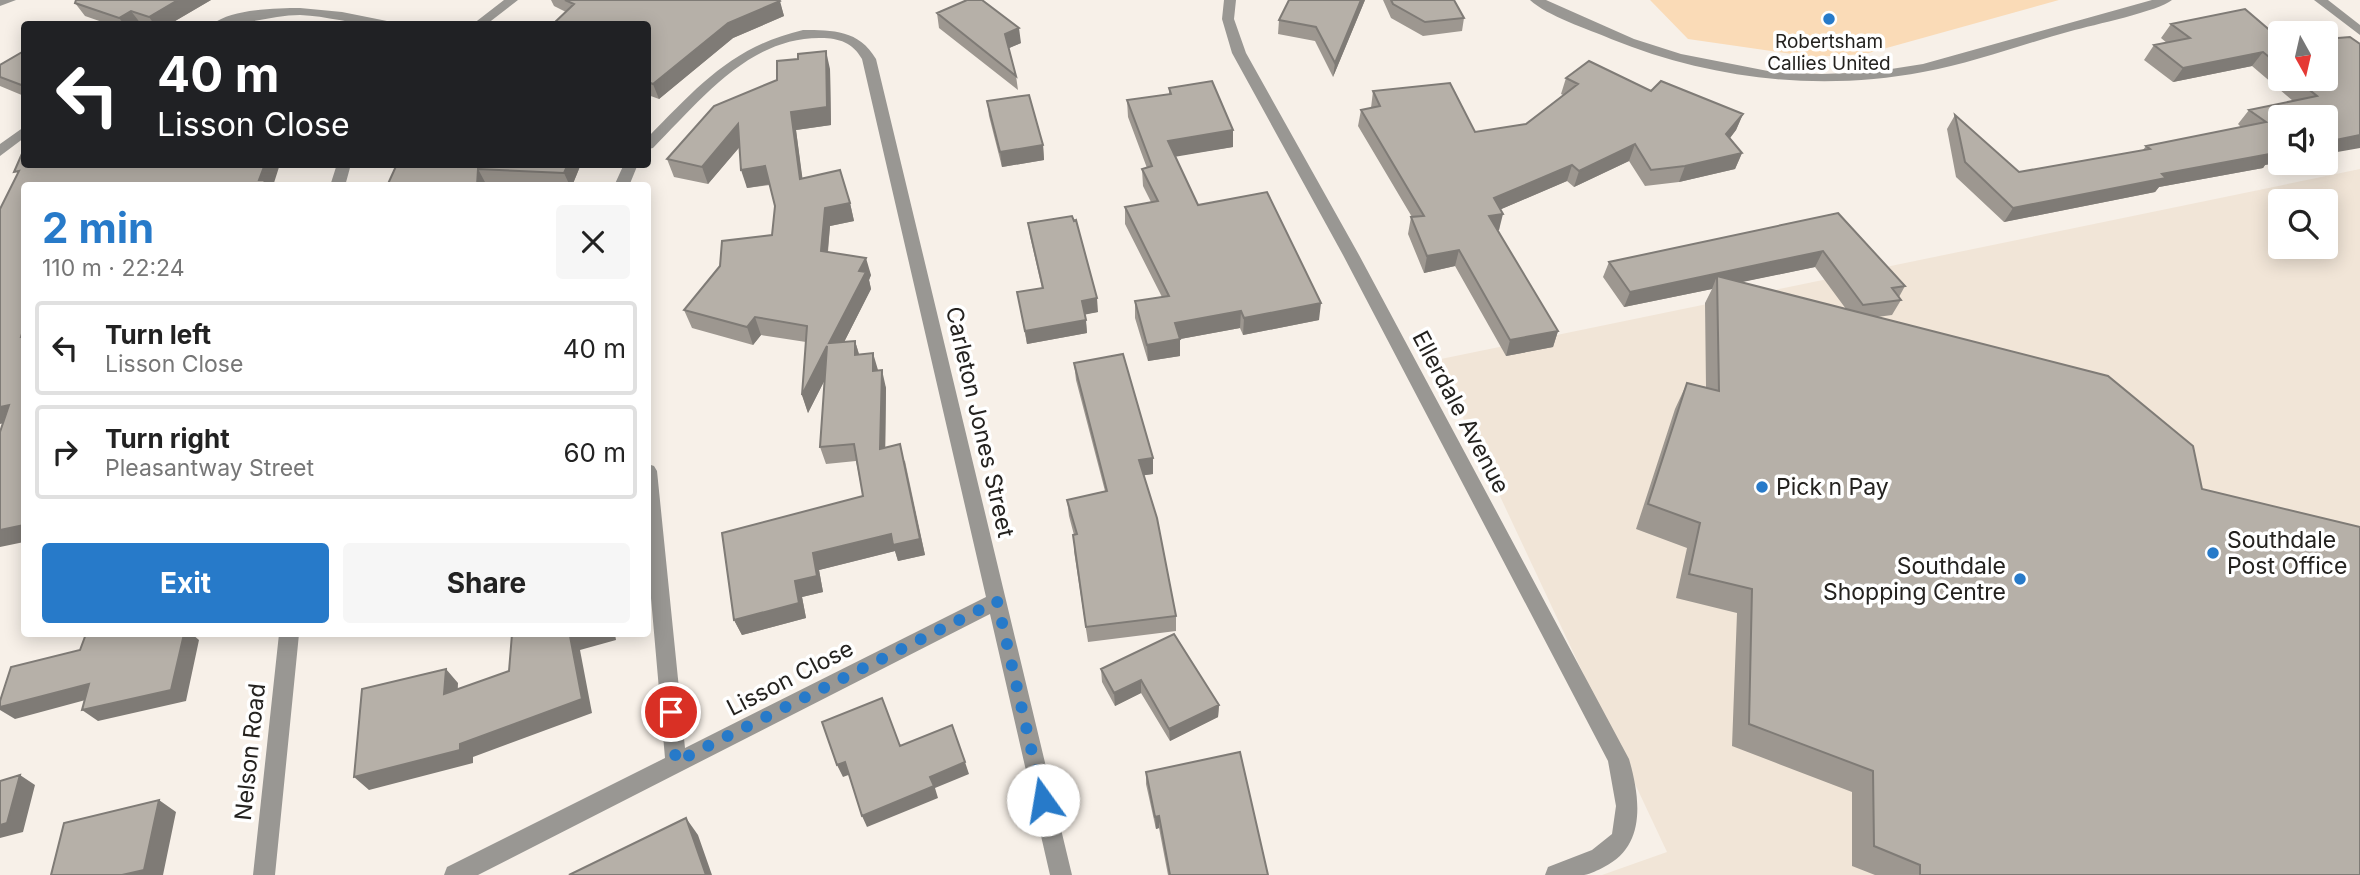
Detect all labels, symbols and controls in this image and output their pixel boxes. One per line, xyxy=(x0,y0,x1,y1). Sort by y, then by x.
marker: Robertsham Callies United xyxy=(1821,11,1837,27)
north arrow xyxy=(2268,21,2338,91)
map controls xyxy=(2268,21,2338,259)
place label: Robertsham Callies United xyxy=(1767,30,1891,75)
text: 40 m xyxy=(157,45,280,104)
icon: left xyxy=(42,49,133,140)
text: Lisson Close xyxy=(157,105,350,144)
button: sound xyxy=(2268,105,2338,175)
button: search xyxy=(2268,189,2338,259)
text: 2 min xyxy=(42,202,154,253)
button: close xyxy=(556,205,630,279)
text: 110 m · 22:24 xyxy=(42,254,185,282)
street label: Carleton Jones Street xyxy=(940,304,1020,541)
text: Turn left xyxy=(105,319,211,350)
street label: Ellerdale Avenue xyxy=(1406,326,1516,498)
icon: left xyxy=(46,329,84,367)
text: 40 m xyxy=(563,333,626,364)
text: Lisson Close xyxy=(105,350,243,378)
text: Turn right xyxy=(105,423,230,454)
icon: right xyxy=(46,433,84,471)
text: 60 m xyxy=(563,437,626,468)
text: Pleasantway Street xyxy=(105,454,314,482)
place label: Pick n Pay xyxy=(1776,473,1889,501)
marker: Pick n Pay xyxy=(1754,479,1770,495)
place label: Southdale Post Office xyxy=(2227,526,2347,580)
button: Exit xyxy=(42,543,329,623)
button: Share xyxy=(343,543,630,623)
marker: Southdale Post Office xyxy=(2205,545,2221,561)
place label: Southdale Shopping Centre xyxy=(1823,552,2006,606)
marker: Southdale Shopping Centre xyxy=(2012,571,2028,587)
street label: Lisson Close xyxy=(722,634,858,722)
street label: Nelson Road xyxy=(229,682,271,822)
pin xyxy=(641,682,701,742)
icon: arrive xyxy=(652,693,690,731)
position arrow xyxy=(1006,763,1080,837)

